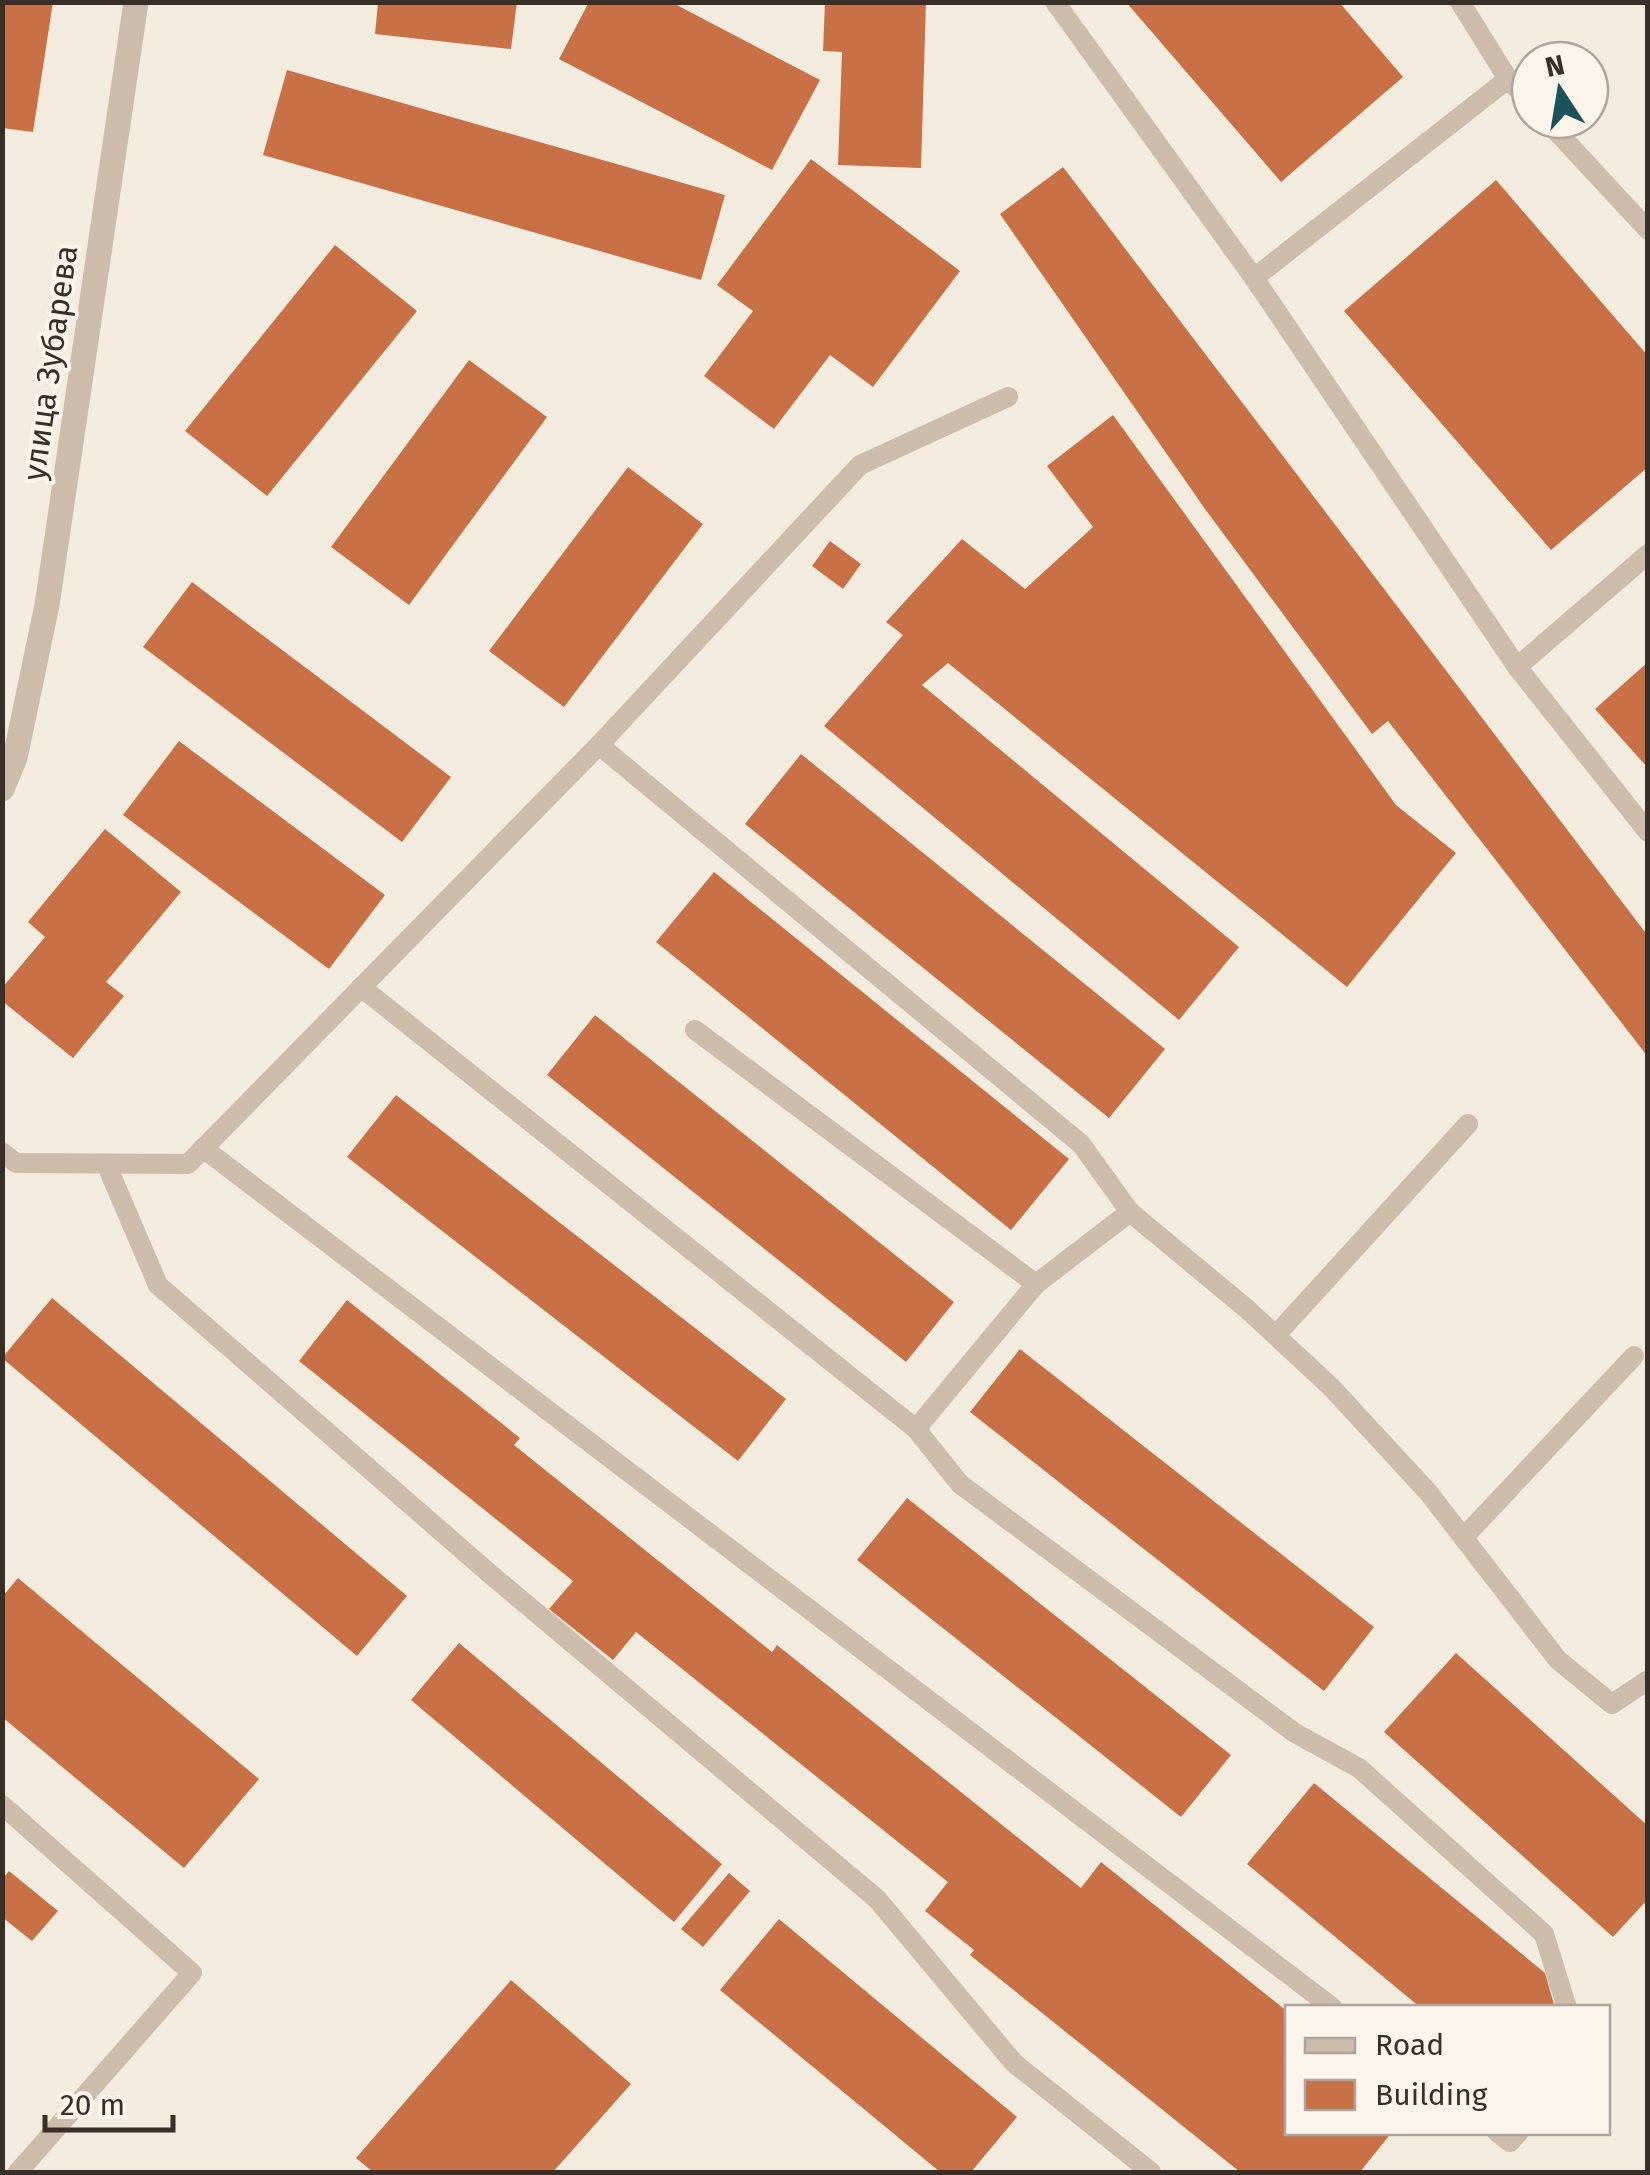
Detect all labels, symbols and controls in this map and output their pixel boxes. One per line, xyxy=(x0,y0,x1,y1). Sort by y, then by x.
north arrow xyxy=(1510,40,1610,140)
text: N xyxy=(1542,48,1567,84)
street label: улица Зубарева xyxy=(15,243,85,483)
legend xyxy=(1285,2005,1610,2135)
text: Road xyxy=(1375,2027,1444,2063)
scale bar xyxy=(45,2070,172,2132)
text: Building xyxy=(1375,2077,1488,2113)
text: 20 m xyxy=(60,2087,125,2123)

